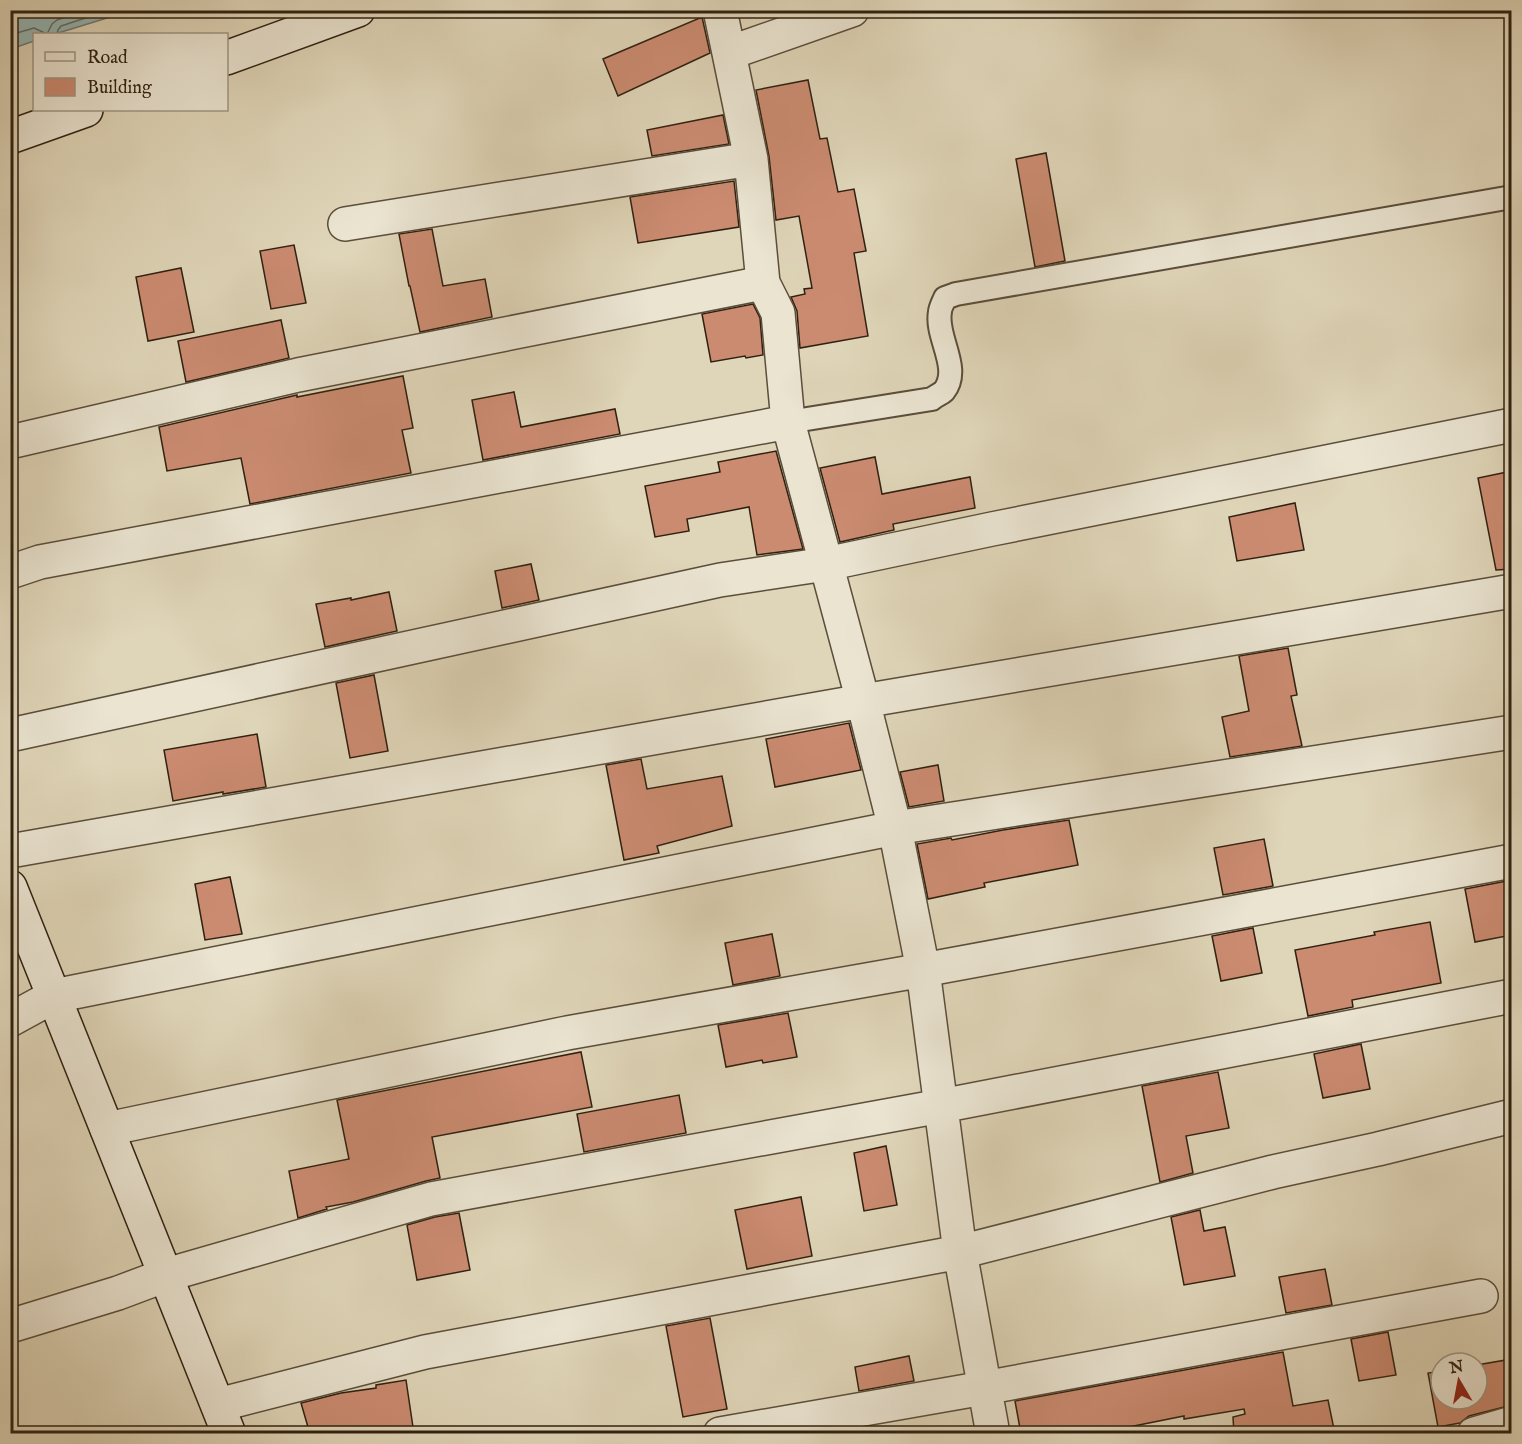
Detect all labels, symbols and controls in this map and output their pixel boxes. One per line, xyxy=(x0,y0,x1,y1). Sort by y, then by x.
legend xyxy=(33,33,228,111)
text: Road xyxy=(87,47,128,70)
text: Building xyxy=(87,77,152,100)
north arrow xyxy=(1429,1351,1489,1411)
text: N xyxy=(1447,1357,1465,1379)

